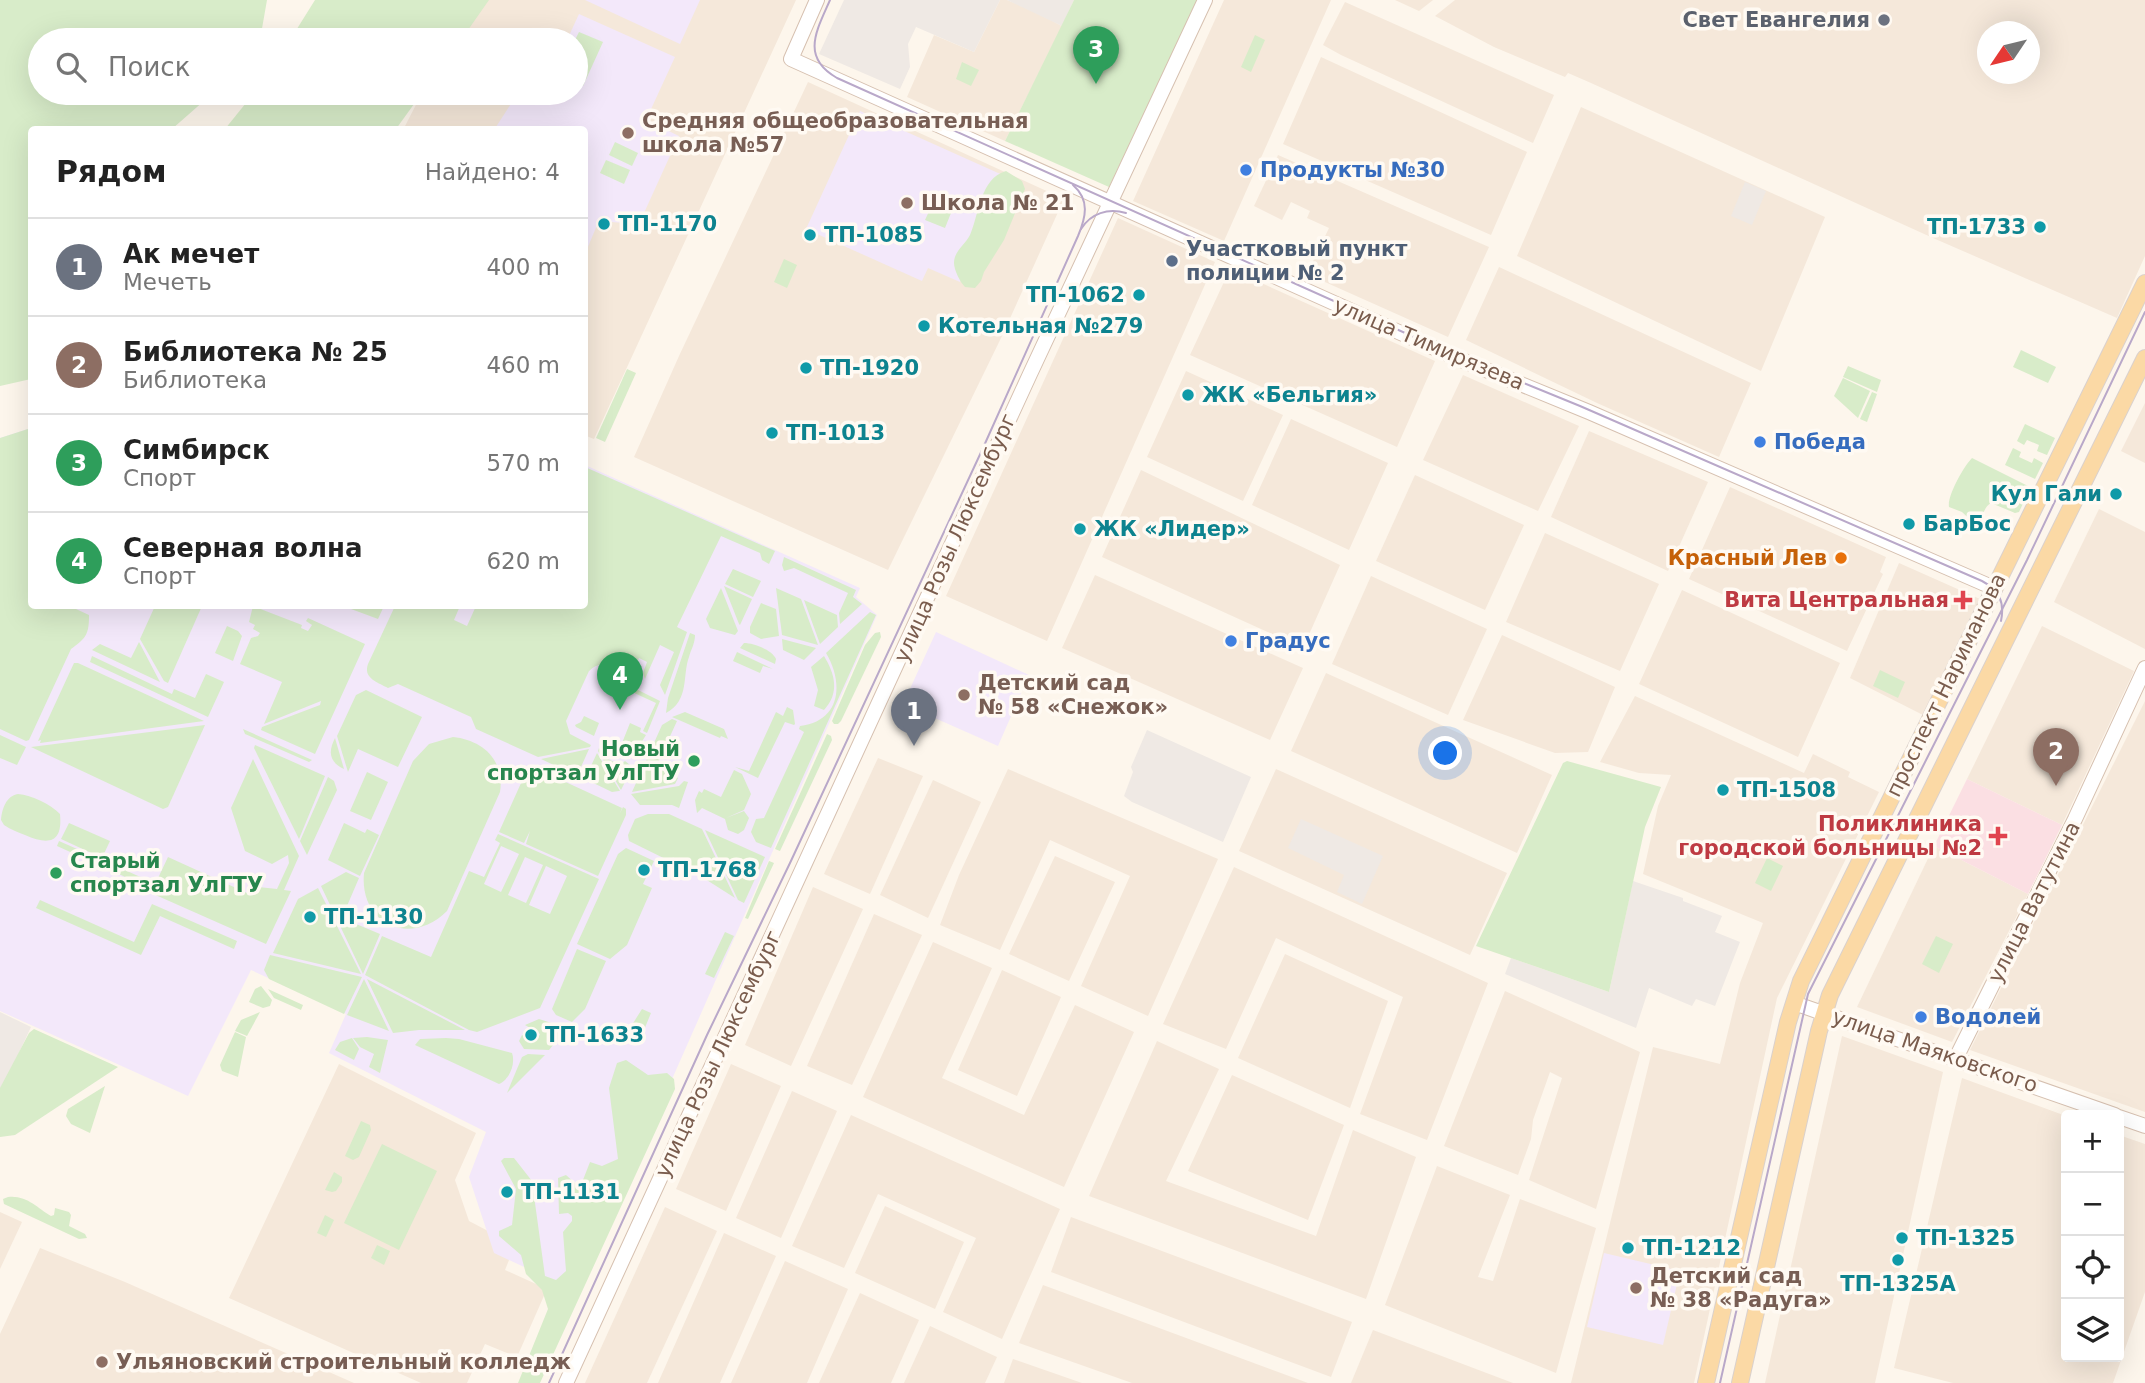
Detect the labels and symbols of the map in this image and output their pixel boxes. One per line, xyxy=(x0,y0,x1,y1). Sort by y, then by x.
place label: Свет Евангелия xyxy=(1682,8,1870,32)
marker: Свет Евангелия xyxy=(1876,12,1892,28)
north arrow xyxy=(1977,21,2040,84)
pin: 3 xyxy=(1073,26,1119,84)
place label: Средняя общеобразовательная школа №57 xyxy=(642,109,1029,157)
marker: Средняя общеобразовательная школа №57 xyxy=(620,125,636,141)
place label: Продукты №30 xyxy=(1260,158,1445,182)
marker: Продукты №30 xyxy=(1238,162,1254,178)
place label: Школа № 21 xyxy=(921,191,1074,215)
marker: Школа № 21 xyxy=(899,195,915,211)
place label: ТП-1170 xyxy=(618,212,717,236)
place label: ТП-1733 xyxy=(1927,215,2026,239)
marker: ТП-1170 xyxy=(596,216,612,232)
marker: ТП-1733 xyxy=(2032,219,2048,235)
place label: ТП-1085 xyxy=(824,223,923,247)
marker: ТП-1085 xyxy=(802,227,818,243)
place label: Участковый пункт полиции № 2 xyxy=(1186,237,1408,285)
marker: Участковый пункт полиции № 2 xyxy=(1164,253,1180,269)
place label: ТП-1062 xyxy=(1026,283,1125,307)
marker: ТП-1062 xyxy=(1131,287,1147,303)
street label: улица Тимирязева xyxy=(1330,293,1528,395)
place label: Котельная №279 xyxy=(938,314,1143,338)
marker: Котельная №279 xyxy=(916,318,932,334)
place label: ТП-1920 xyxy=(820,356,919,380)
marker: ТП-1920 xyxy=(798,360,814,376)
place label: ЖК «Бельгия» xyxy=(1202,383,1377,407)
marker: ЖК «Бельгия» xyxy=(1180,387,1196,403)
street label: улица Розы Люксембург xyxy=(889,410,1021,666)
place label: ТП-1013 xyxy=(786,421,885,445)
marker: ТП-1013 xyxy=(764,425,780,441)
place label: Победа xyxy=(1774,430,1866,454)
marker: Победа xyxy=(1752,434,1768,450)
place label: Кул Гали xyxy=(1991,482,2102,506)
marker: Кул Гали xyxy=(2108,486,2124,502)
place label: БарБос xyxy=(1923,512,2011,536)
marker: БарБос xyxy=(1901,516,1917,532)
place label: ЖК «Лидер» xyxy=(1094,517,1250,541)
marker: ЖК «Лидер» xyxy=(1072,521,1088,537)
place label: Красный Лев xyxy=(1668,546,1827,570)
marker: Красный Лев xyxy=(1833,550,1849,566)
street label: проспект Нариманова xyxy=(1881,569,2011,801)
place label: Вита Центральная xyxy=(1724,588,1949,612)
marker: Вита Центральная xyxy=(1955,592,1971,608)
place label: Градус xyxy=(1245,629,1331,653)
marker: Градус xyxy=(1223,633,1239,649)
pin: 4 xyxy=(597,652,643,710)
place label: Детский сад № 58 «Снежок» xyxy=(978,671,1168,719)
marker: Детский сад № 58 «Снежок» xyxy=(956,687,972,703)
pin: 1 xyxy=(891,688,937,746)
pin: 2 xyxy=(2033,728,2079,786)
your location xyxy=(1428,736,1462,770)
place label: Новый спортзал УлГТУ xyxy=(487,737,680,785)
marker: Новый спортзал УлГТУ xyxy=(686,753,702,769)
place label: ТП-1508 xyxy=(1737,778,1836,802)
marker: ТП-1508 xyxy=(1715,782,1731,798)
place label: Поликлиника городской больницы №2 xyxy=(1678,812,1982,860)
street label: улица Ватутина xyxy=(1983,817,2085,987)
marker: Поликлиника городской больницы №2 xyxy=(1988,826,2008,846)
place label: Старый спортзал УлГТУ xyxy=(70,849,263,897)
place label: ТП-1768 xyxy=(658,858,757,882)
marker: ТП-1768 xyxy=(636,862,652,878)
marker: Старый спортзал УлГТУ xyxy=(48,865,64,881)
place label: ТП-1130 xyxy=(324,905,423,929)
marker: ТП-1130 xyxy=(302,909,318,925)
street label: улица Розы Люксембург xyxy=(650,927,786,1181)
street label: улица Маяковского xyxy=(1829,1005,2041,1097)
place label: Водолей xyxy=(1935,1005,2041,1029)
marker: Водолей xyxy=(1913,1009,1929,1025)
place label: ТП-1633 xyxy=(545,1023,644,1047)
marker: ТП-1633 xyxy=(523,1027,539,1043)
place label: ТП-1131 xyxy=(521,1180,620,1204)
marker: ТП-1131 xyxy=(499,1184,515,1200)
place label: ТП-1325 xyxy=(1916,1226,2015,1250)
marker: ТП-1325 xyxy=(1894,1230,1910,1246)
place label: ТП-1212 xyxy=(1642,1236,1741,1260)
marker: ТП-1212 xyxy=(1620,1240,1636,1256)
marker: ТП-1325А xyxy=(1890,1252,1906,1268)
place label: Детский сад № 38 «Радуга» xyxy=(1650,1264,1832,1312)
place label: ТП-1325А xyxy=(1840,1272,1956,1296)
marker: Детский сад № 38 «Радуга» xyxy=(1628,1280,1644,1296)
place label: Ульяновский строительный колледж xyxy=(116,1350,571,1374)
marker: Ульяновский строительный колледж xyxy=(94,1354,110,1370)

